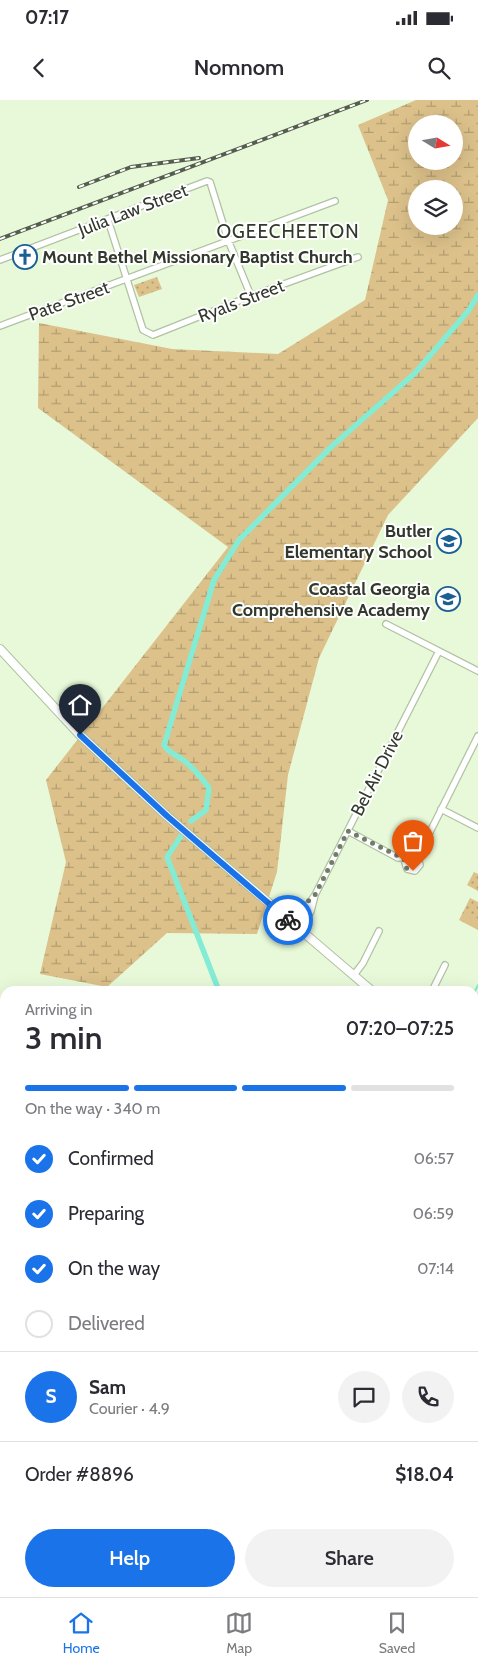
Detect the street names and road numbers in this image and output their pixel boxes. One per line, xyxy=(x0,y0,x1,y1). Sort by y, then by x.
street label: Julia Law Street xyxy=(74,179,191,241)
street label: Ryals Street xyxy=(195,275,287,327)
street label: Pate Street xyxy=(26,276,112,326)
street label: Bel Air Drive xyxy=(346,726,408,820)

